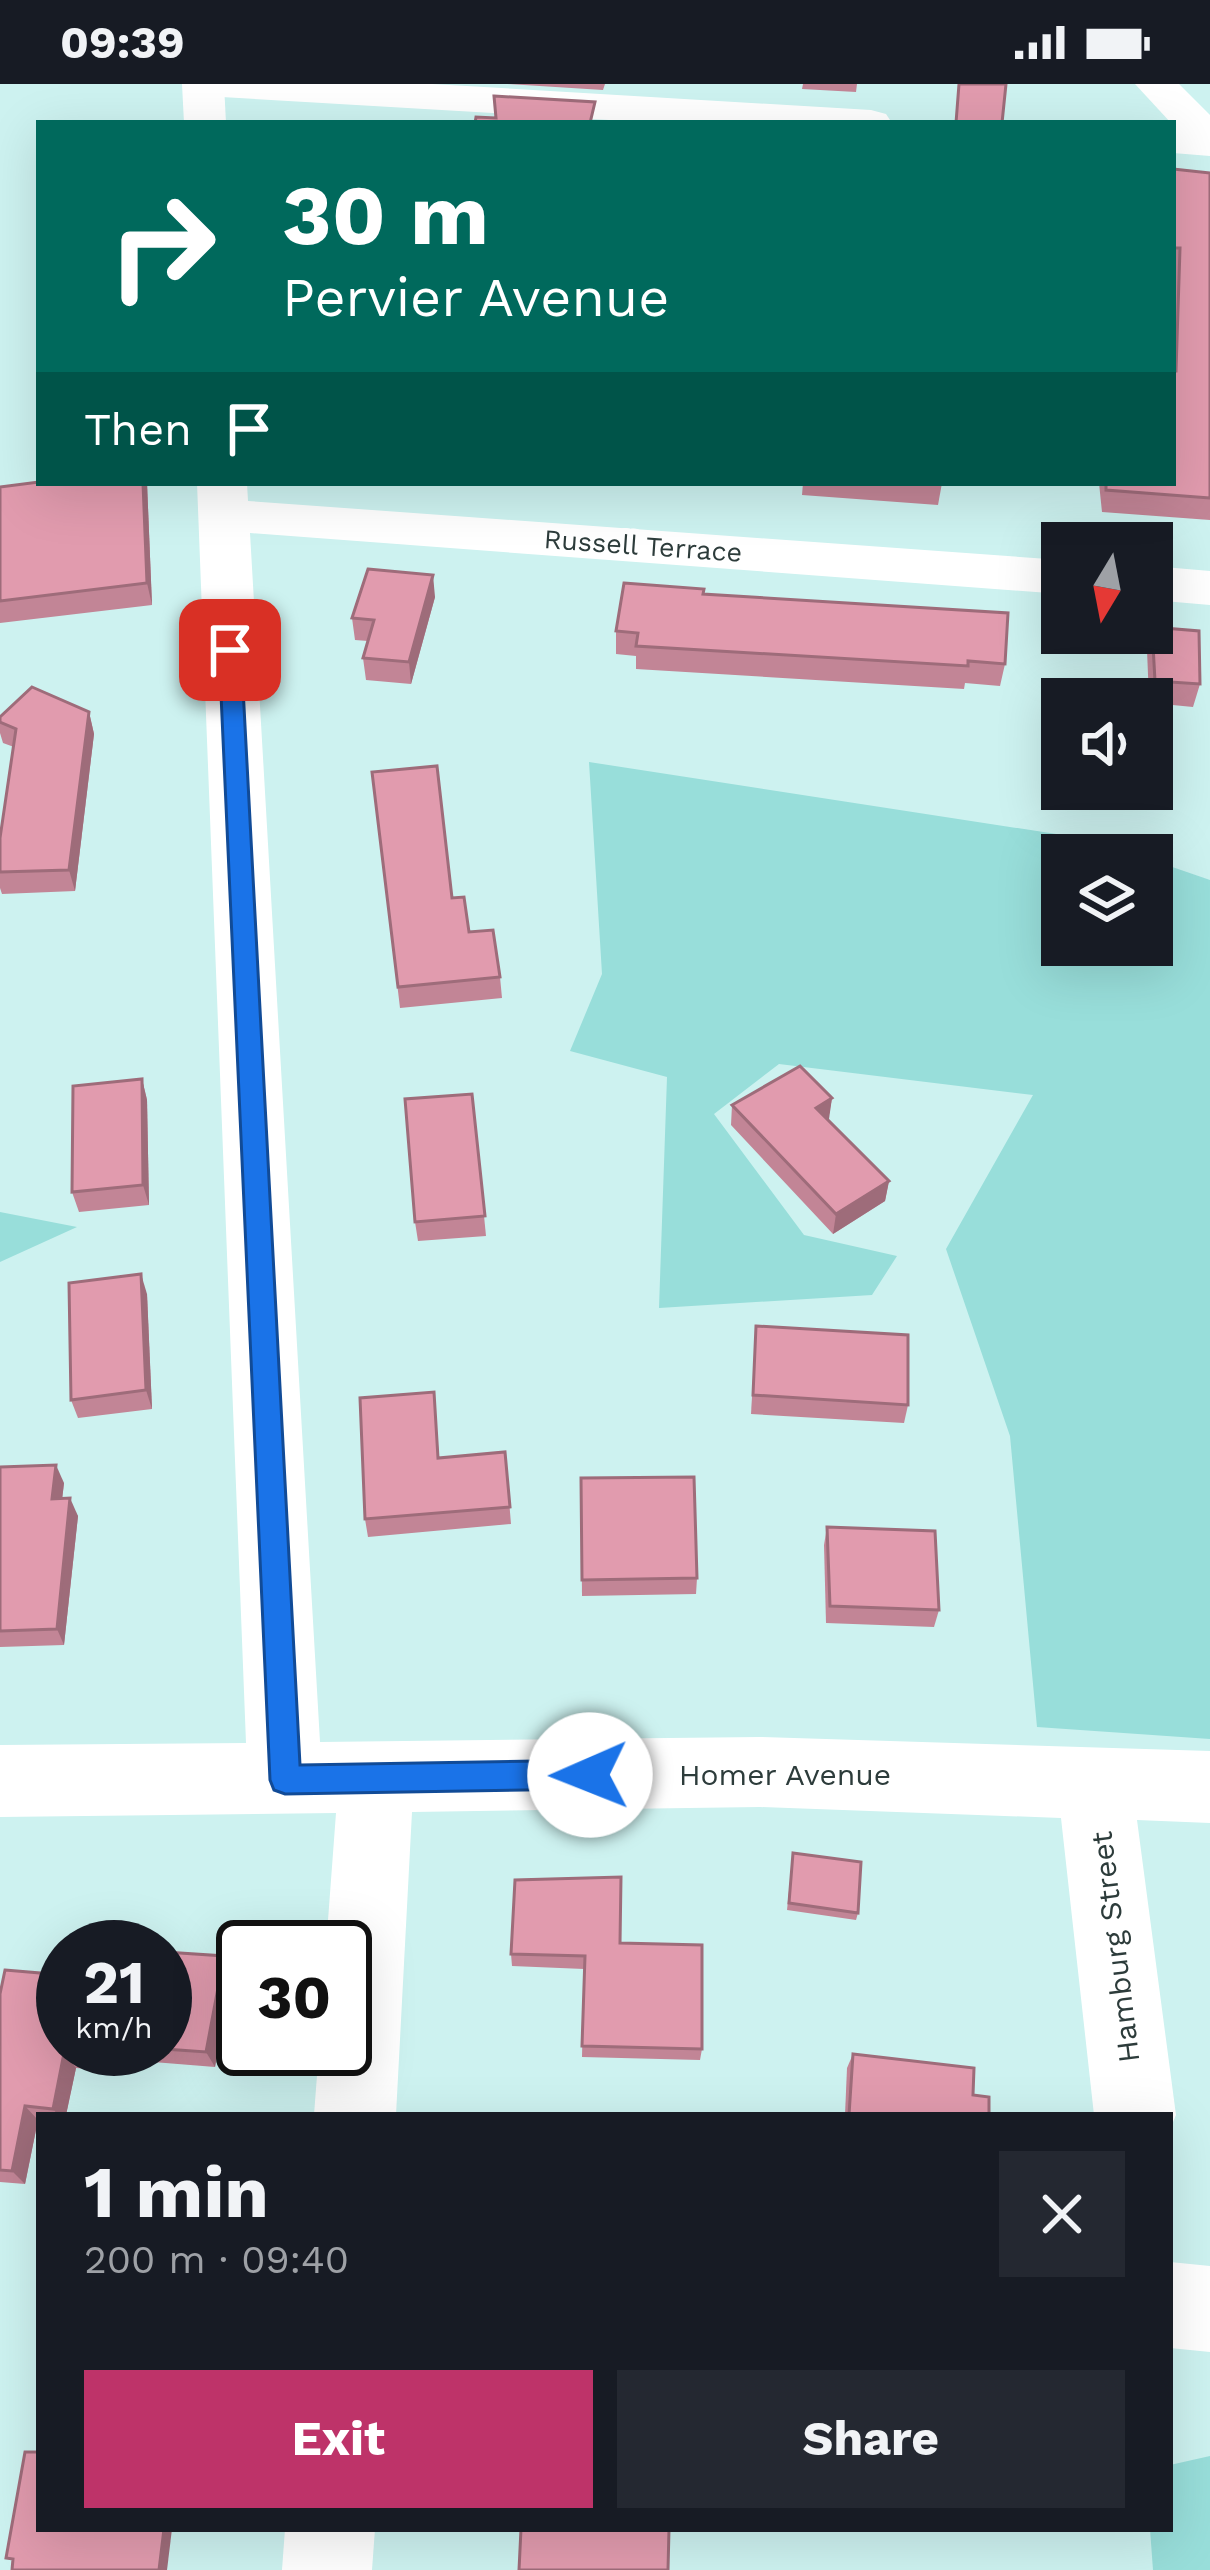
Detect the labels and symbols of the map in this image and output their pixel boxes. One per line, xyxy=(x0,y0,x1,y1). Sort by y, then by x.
north arrow xyxy=(1041,522,1173,654)
street label: Russell Terrace xyxy=(543,523,743,569)
pin xyxy=(179,599,281,701)
position arrow xyxy=(527,1712,653,1838)
street label: Homer Avenue xyxy=(679,1757,891,1792)
street label: Hamburg Street xyxy=(1083,1829,1147,2065)
speed limit sign: 30 xyxy=(216,1920,372,2076)

